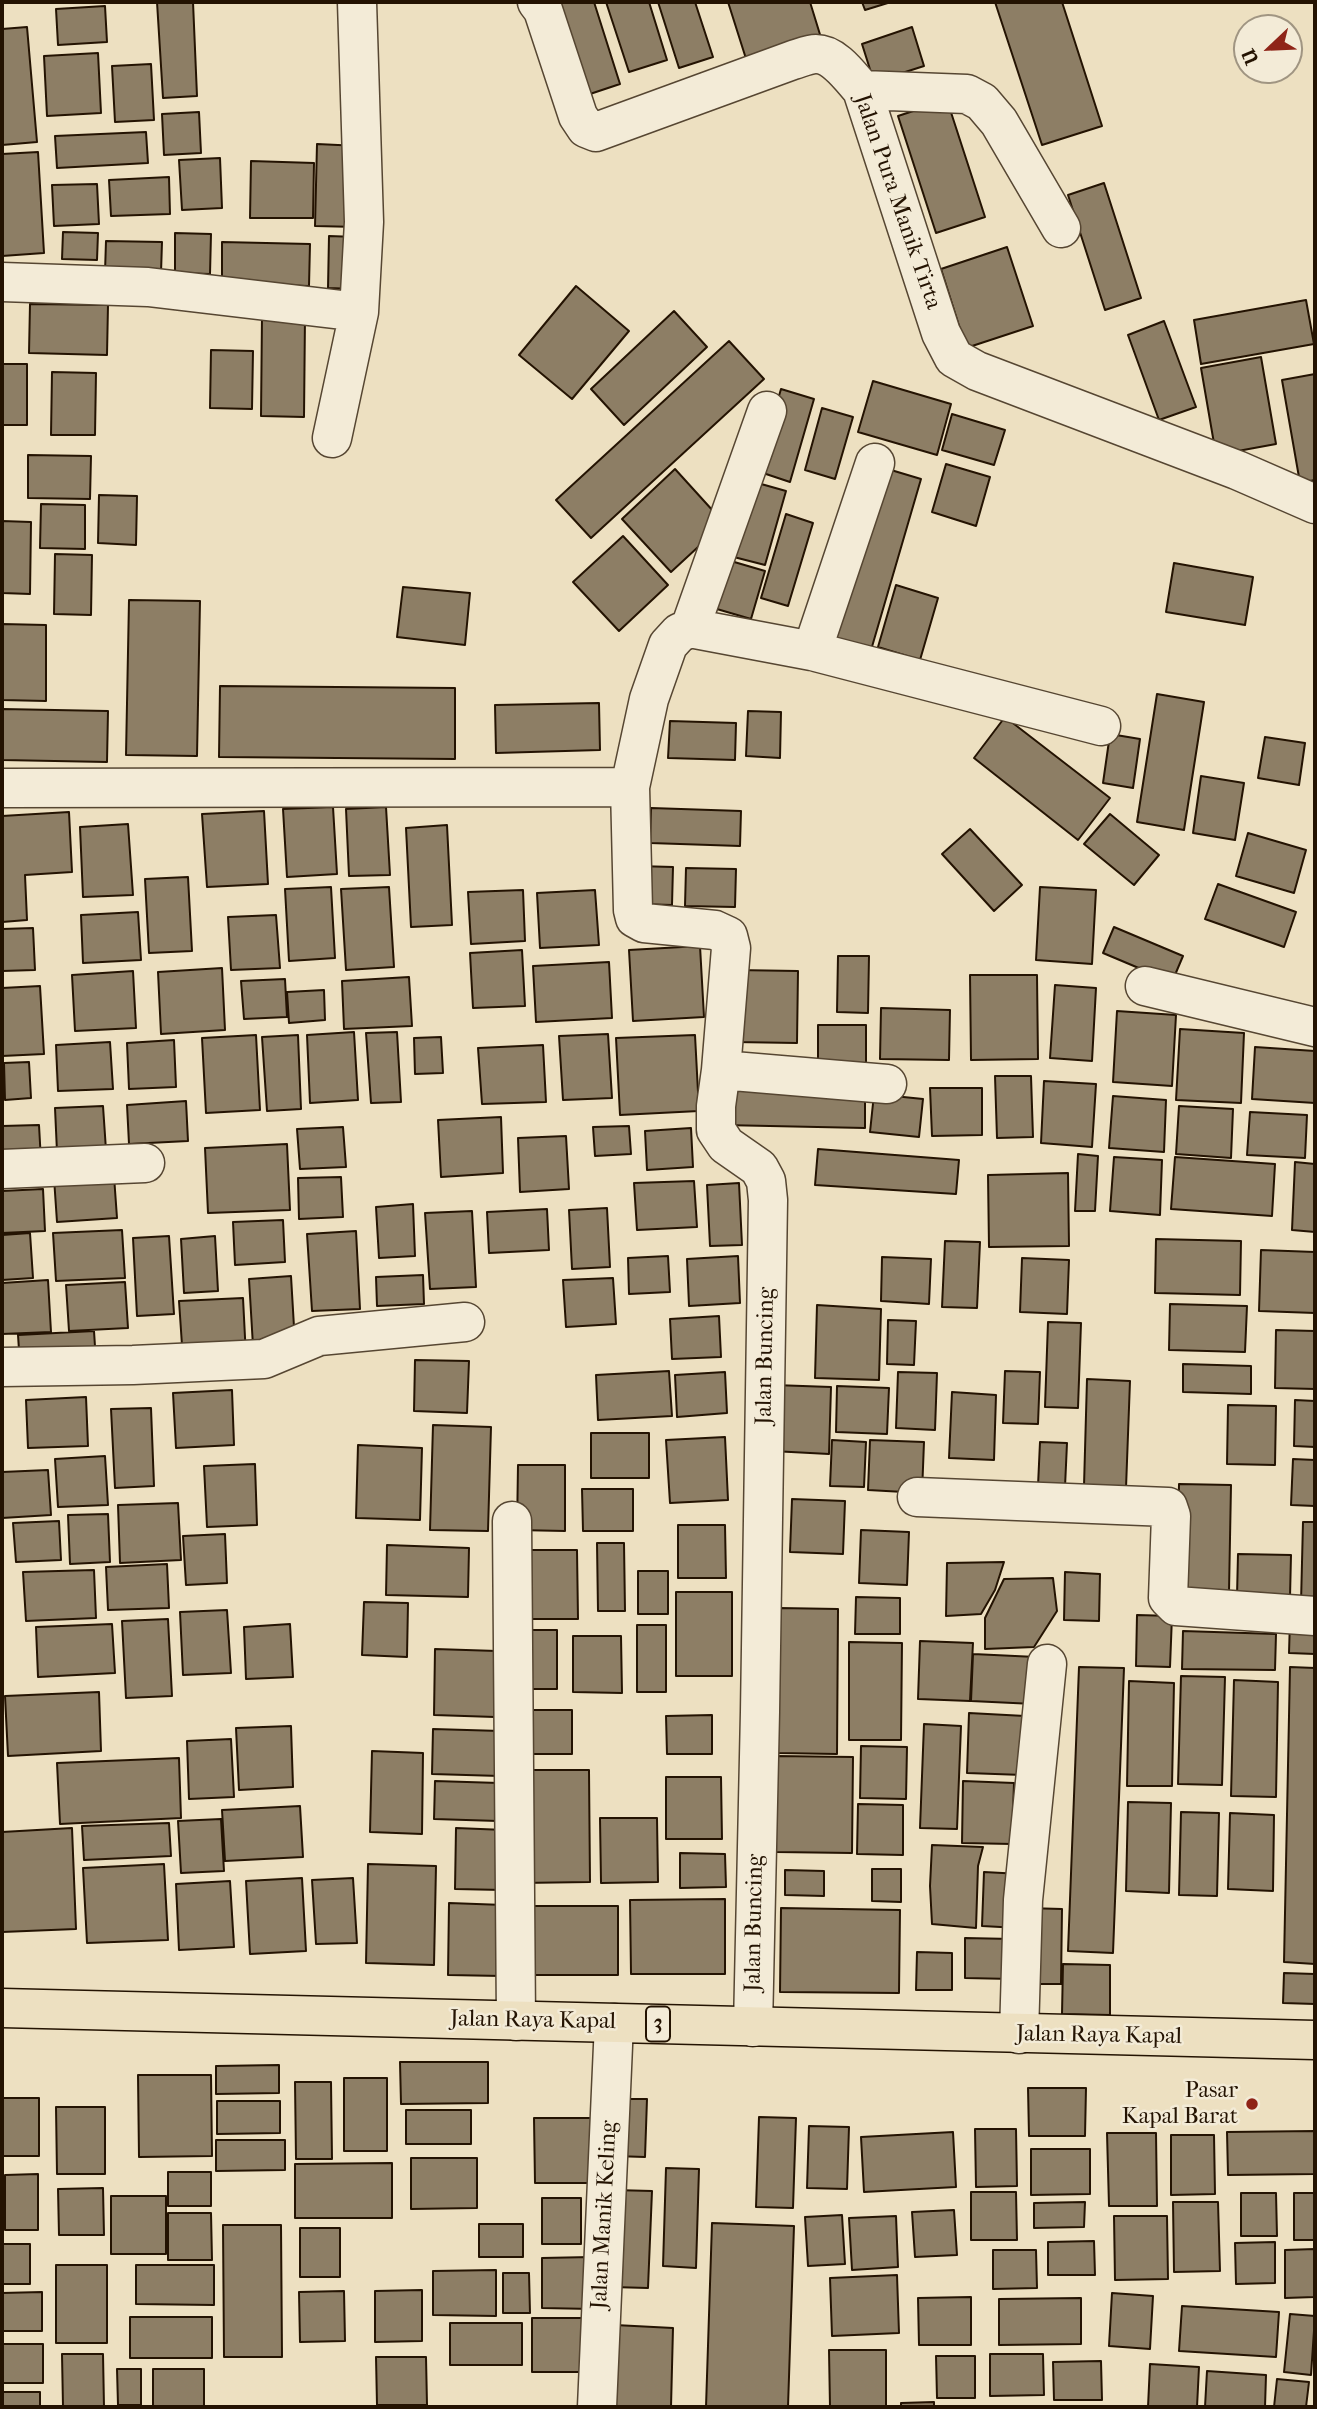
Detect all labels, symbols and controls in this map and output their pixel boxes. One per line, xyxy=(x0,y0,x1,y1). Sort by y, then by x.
north arrow xyxy=(1233,14,1303,84)
text: U xyxy=(1237,45,1264,68)
street label: Jalan Pura Manik Tirta xyxy=(847,91,947,313)
street label: Jalan Buncing xyxy=(751,1287,781,1425)
street label: Jalan Buncing xyxy=(740,1854,770,1992)
street label: Jalan Raya Kapal xyxy=(450,2006,616,2036)
road number: 3 xyxy=(646,2007,670,2042)
street label: Jalan Raya Kapal xyxy=(1016,2021,1182,2051)
place label: Pasar Kapal Barat xyxy=(1122,2077,1238,2131)
marker: Pasar Kapal Barat xyxy=(1244,2096,1260,2112)
street label: Jalan Manik Keling xyxy=(586,2120,624,2310)

